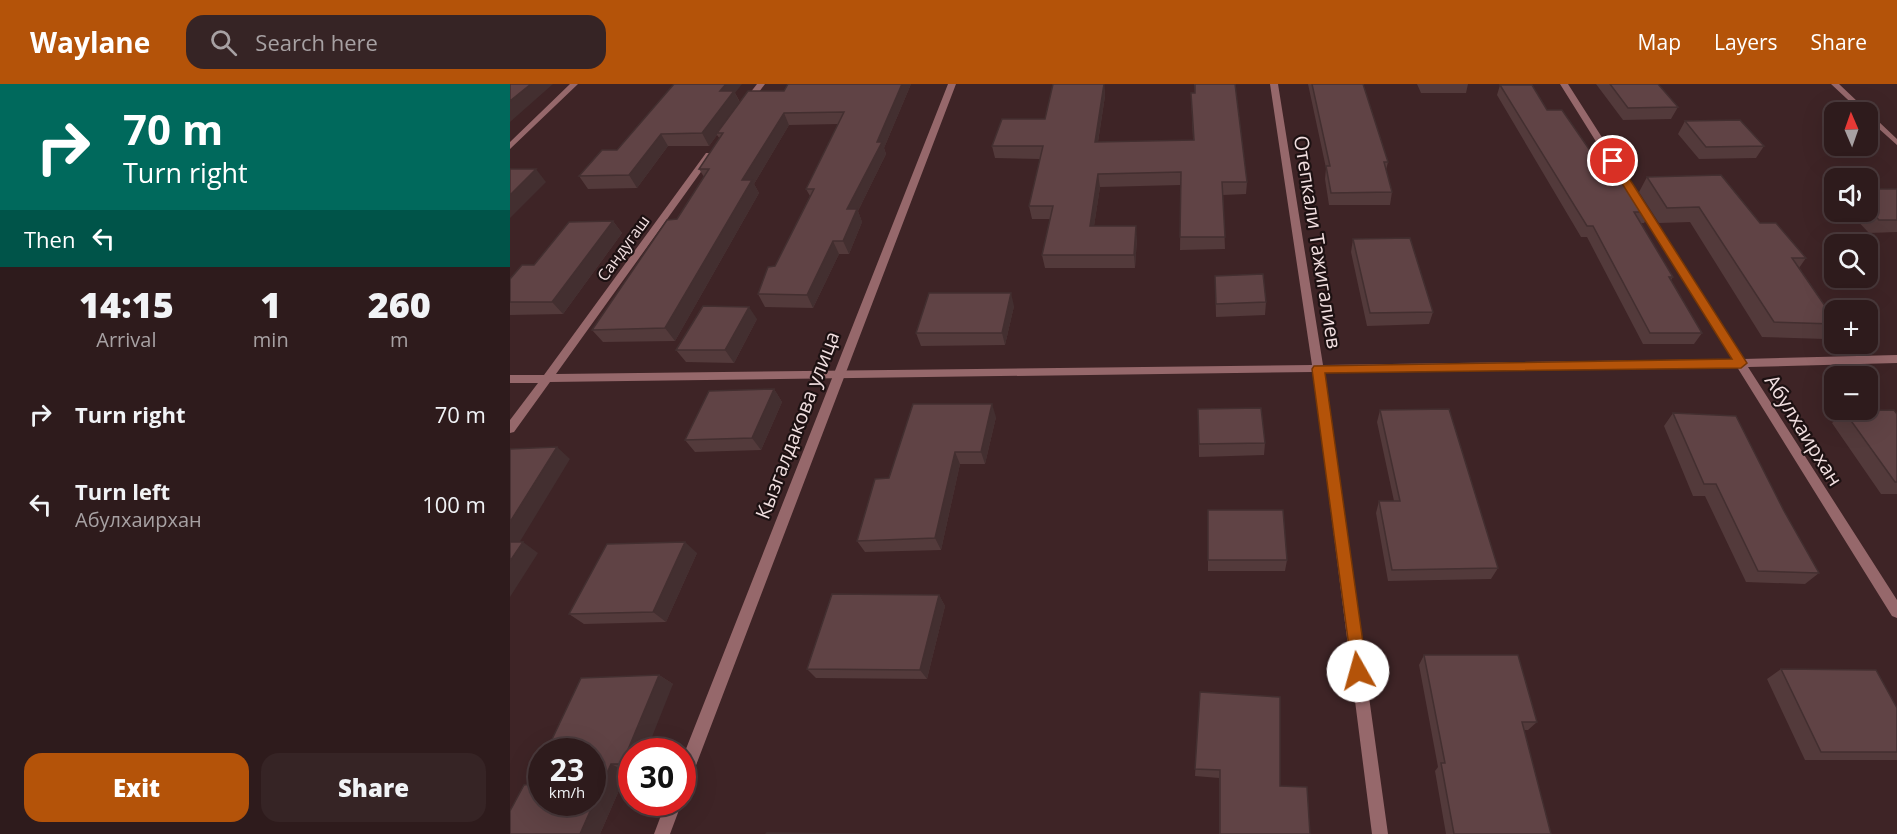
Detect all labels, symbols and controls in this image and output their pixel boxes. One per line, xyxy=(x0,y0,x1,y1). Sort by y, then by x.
search box xyxy=(186,15,606,69)
text: Waylane xyxy=(30,23,150,61)
icon: search xyxy=(207,26,240,59)
text: Search here xyxy=(255,27,378,57)
text: Map xyxy=(1638,28,1681,56)
text: Layers xyxy=(1714,28,1778,56)
text: Share xyxy=(1811,28,1867,56)
text: 70 m xyxy=(123,100,223,157)
north arrow xyxy=(1824,102,1878,156)
map controls xyxy=(1824,102,1878,420)
icon: right xyxy=(24,108,102,186)
street label: Отепкали Тажигалиев xyxy=(1288,133,1348,351)
pin xyxy=(1587,135,1638,186)
icon: arrive xyxy=(1596,144,1629,177)
text: Turn right xyxy=(123,154,248,191)
button: sound xyxy=(1824,168,1878,222)
street label: Сандугаш xyxy=(592,211,654,285)
icon: left xyxy=(87,222,120,255)
text: Then xyxy=(24,224,75,254)
button: search xyxy=(1824,234,1878,288)
text: 14:15 xyxy=(79,280,174,329)
text: 1 xyxy=(260,280,281,329)
text: 260 xyxy=(368,280,431,329)
button: + xyxy=(1824,300,1878,354)
text: Arrival xyxy=(96,326,157,353)
text: min xyxy=(253,326,289,353)
text: m xyxy=(390,326,409,353)
street label: Кызгалдакова улица xyxy=(749,327,845,523)
button: − xyxy=(1824,366,1878,420)
street label: Абулхаирхан xyxy=(1759,369,1849,491)
icon: right xyxy=(24,398,57,431)
text: Turn right xyxy=(75,399,186,429)
text: 70 m xyxy=(435,399,486,429)
text: Turn left xyxy=(75,476,170,506)
icon: left xyxy=(24,488,57,521)
text: 100 m xyxy=(422,489,486,519)
text: Абулхаирхан xyxy=(75,506,202,533)
position arrow xyxy=(1326,639,1390,703)
speed limit sign: 30 xyxy=(618,738,696,816)
text: 23 xyxy=(550,749,584,790)
button: Exit xyxy=(24,753,249,822)
button: Share xyxy=(261,753,486,822)
text: km/h xyxy=(549,782,585,802)

